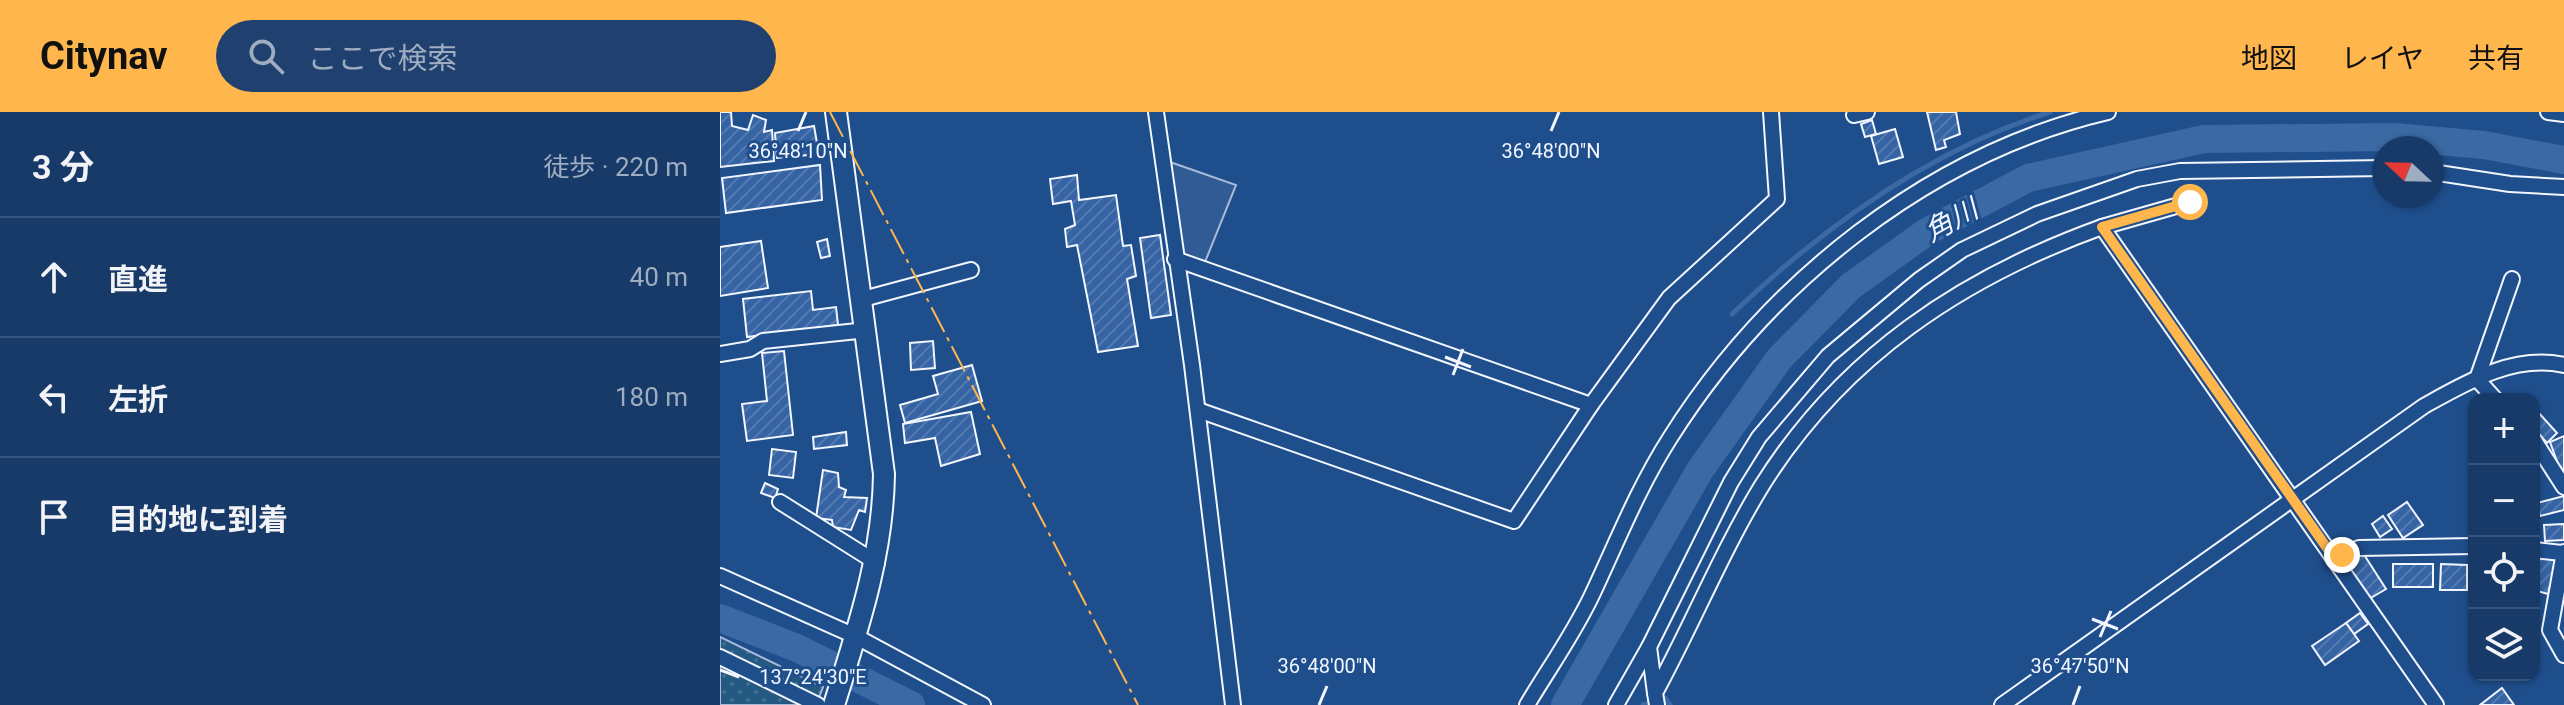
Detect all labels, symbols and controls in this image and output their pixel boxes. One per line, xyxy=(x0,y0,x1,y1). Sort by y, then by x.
search box xyxy=(216,20,776,92)
text: Citynav xyxy=(40,34,168,78)
icon: search xyxy=(244,34,288,78)
text: ここで検索 xyxy=(308,41,458,76)
text: 地図 xyxy=(2241,42,2297,75)
text: レイヤ xyxy=(2341,42,2424,75)
text: 共有 xyxy=(2468,42,2524,75)
north arrow xyxy=(2372,136,2444,208)
text: 36°48'10"N xyxy=(748,139,848,163)
text: 36°48'00"N xyxy=(1501,139,1601,163)
text: 3 分 xyxy=(32,147,94,187)
text: 徒歩 · 220 m xyxy=(543,152,688,182)
route start xyxy=(2172,184,2208,220)
water label: 角川 xyxy=(1919,191,1986,248)
icon: ahead xyxy=(32,255,76,299)
text: 直進 xyxy=(108,262,168,297)
text: 40 m xyxy=(630,262,688,292)
icon: left xyxy=(32,375,76,419)
text: 左折 xyxy=(108,382,168,417)
text: 180 m xyxy=(615,382,688,412)
map controls xyxy=(2468,393,2540,681)
button: + xyxy=(2468,393,2540,465)
button: − xyxy=(2468,465,2540,537)
icon: arrive xyxy=(32,495,76,539)
text: 目的地に到着 xyxy=(108,502,288,537)
route end xyxy=(2324,537,2360,573)
button: locate xyxy=(2468,537,2540,609)
button: layers xyxy=(2468,609,2540,681)
text: 36°48'00"N xyxy=(1277,654,1377,678)
text: 36°47'50"N xyxy=(2030,654,2130,678)
text: 137°24'30"E xyxy=(759,665,867,689)

